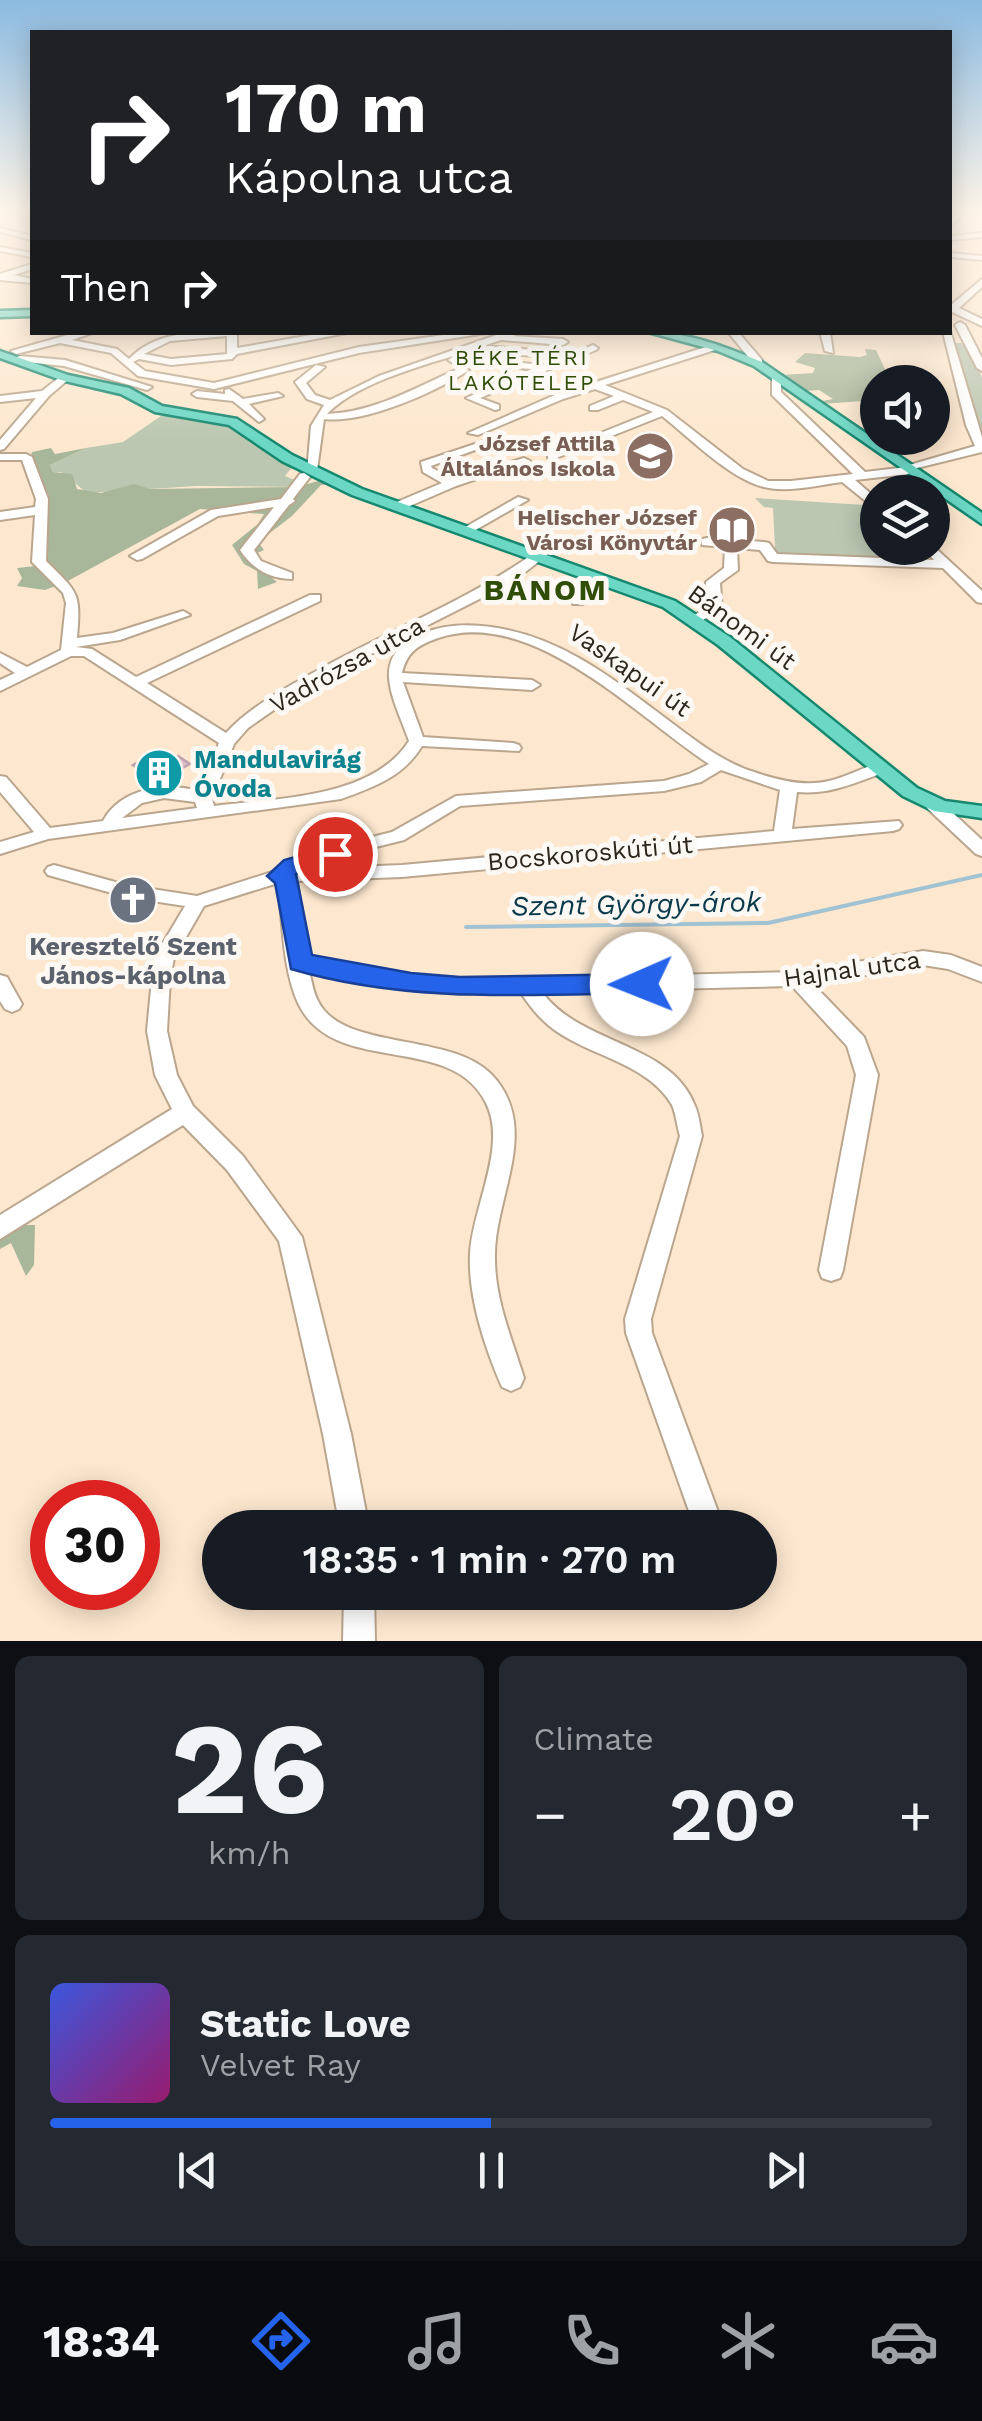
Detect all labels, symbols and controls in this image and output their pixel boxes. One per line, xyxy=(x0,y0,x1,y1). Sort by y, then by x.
text: 170 m xyxy=(225,67,427,149)
icon: right xyxy=(60,70,190,200)
text: Kápolna utca xyxy=(225,151,513,204)
icon: right xyxy=(171,260,226,315)
text: Then xyxy=(60,266,151,310)
district label: BÉKE TÉRI LAKÓTELEP xyxy=(448,345,596,395)
map controls xyxy=(860,365,950,565)
button: sound xyxy=(860,365,950,455)
school or university icon: József Attila Általános Iskola xyxy=(624,430,676,482)
place label: József Attila Általános Iskola xyxy=(441,431,615,481)
button: layers xyxy=(860,475,950,565)
library icon: Helischer József Városi Könyvtár xyxy=(706,504,758,556)
place label: Helischer József Városi Könyvtár xyxy=(517,505,698,555)
district label: BÁNOM xyxy=(484,572,608,607)
street label: Bánomi út xyxy=(683,578,802,676)
street label: Vadrózsa utca xyxy=(265,611,429,719)
street label: Vaskapui út xyxy=(563,617,697,723)
place label: Mandulavirág Óvoda xyxy=(194,745,361,803)
building icon: Mandulavirág Óvoda xyxy=(133,747,185,799)
pin xyxy=(293,812,378,897)
icon: arrive xyxy=(308,827,363,882)
street label: Bocskoroskúti út xyxy=(486,830,695,876)
church icon: Keresztelő Szent János-kápolna xyxy=(107,874,159,926)
water label: Szent György-árok xyxy=(511,885,762,923)
place label: Keresztelő Szent János-kápolna xyxy=(29,932,237,990)
position arrow xyxy=(590,932,694,1036)
street label: Hajnal utca xyxy=(782,945,922,993)
speed limit sign: 30 xyxy=(30,1480,160,1610)
text: 18:35 · 1 min · 270 m xyxy=(303,1538,676,1582)
text: 26 xyxy=(170,1692,328,1845)
text: Climate xyxy=(534,1720,654,1758)
text: 20° xyxy=(669,1770,797,1858)
text: − xyxy=(534,1783,567,1847)
text: + xyxy=(899,1783,932,1847)
text: km/h xyxy=(208,1834,290,1872)
text: Static Love xyxy=(200,2002,411,2046)
text: Velvet Ray xyxy=(200,2046,361,2084)
icon: previous xyxy=(170,2143,225,2198)
icon: pause xyxy=(464,2143,519,2198)
icon: next xyxy=(758,2143,813,2198)
icon: directions xyxy=(246,2306,316,2376)
icon: music xyxy=(402,2306,472,2376)
icon: phone xyxy=(557,2306,627,2376)
icon: climate xyxy=(713,2306,783,2376)
icon: car xyxy=(869,2306,939,2376)
text: 18:34 xyxy=(43,2315,160,2368)

